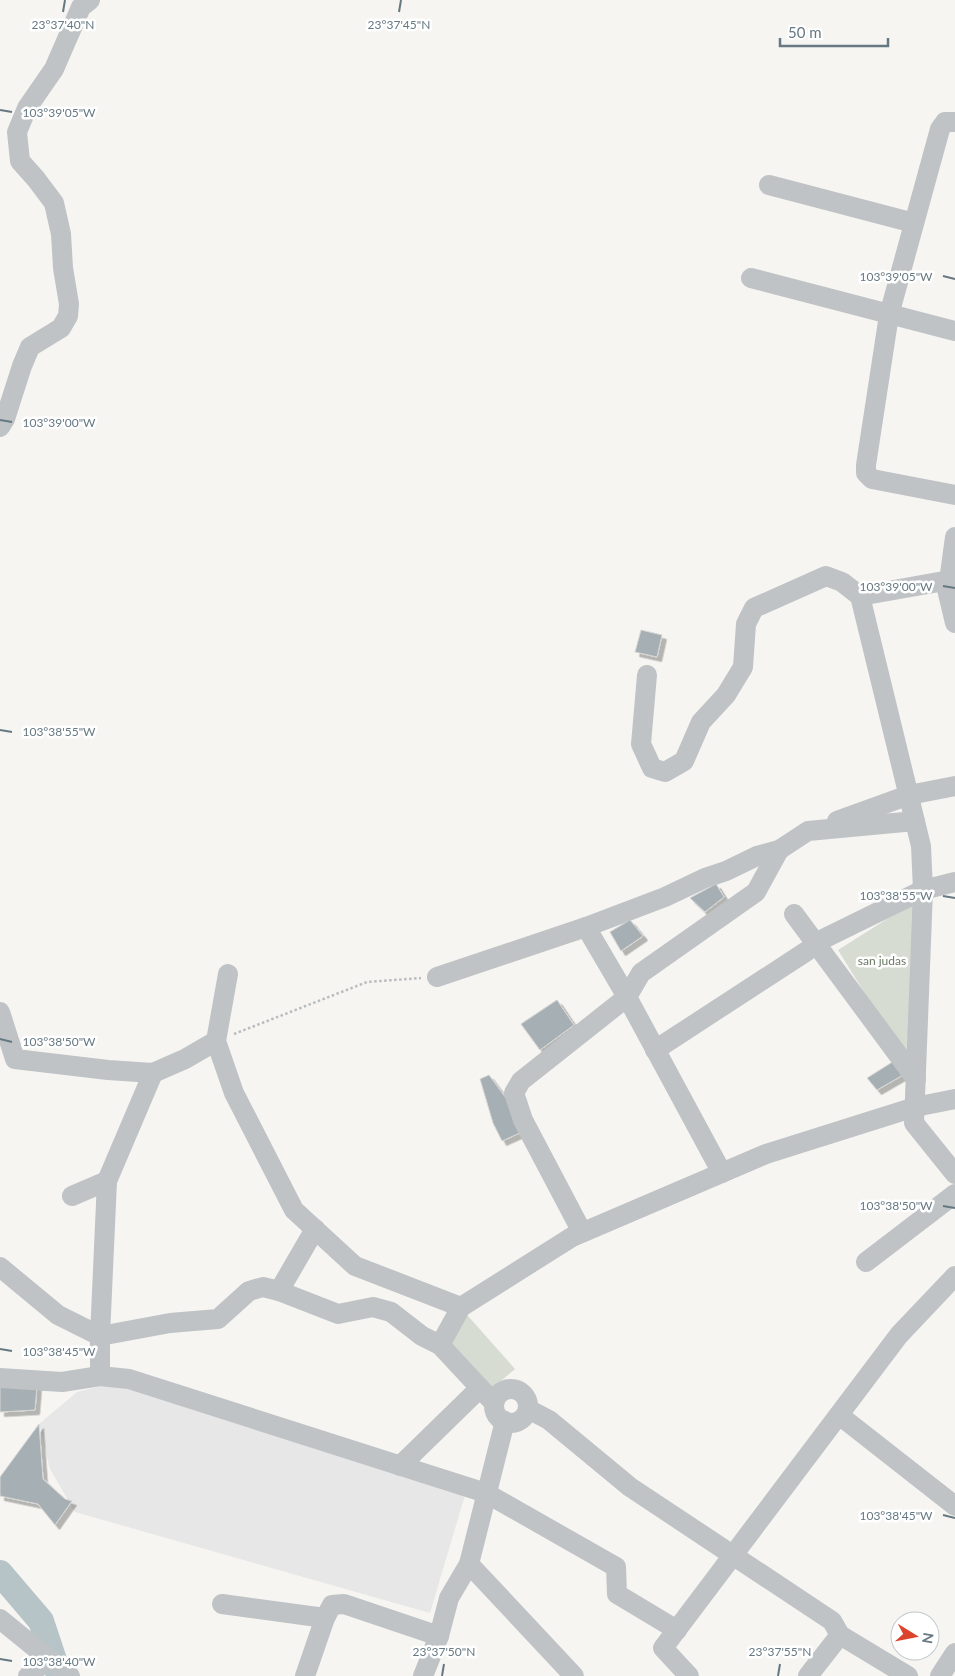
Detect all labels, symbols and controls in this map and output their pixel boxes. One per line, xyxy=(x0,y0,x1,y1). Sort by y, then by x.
scale bar xyxy=(780,15,888,47)
text: 23°37'40"N xyxy=(32,17,94,32)
text: 23°37'45"N xyxy=(368,17,430,32)
text: 50 m xyxy=(788,23,822,41)
text: 103°39'05"W xyxy=(22,105,96,120)
text: 103°39'05"W xyxy=(859,269,933,284)
text: 103°39'00"W xyxy=(22,415,96,430)
text: 103°39'00"W xyxy=(859,579,933,594)
text: 103°38'55"W xyxy=(22,724,96,739)
text: 103°38'55"W xyxy=(859,888,933,903)
park label: san judas xyxy=(858,953,906,968)
text: 103°38'50"W xyxy=(22,1034,96,1049)
text: 103°38'50"W xyxy=(859,1198,933,1213)
text: 103°38'45"W xyxy=(22,1344,96,1359)
text: 103°38'45"W xyxy=(859,1508,933,1523)
north arrow xyxy=(890,1611,940,1661)
text: N xyxy=(919,1632,938,1645)
text: 23°37'50"N xyxy=(413,1644,475,1659)
text: 23°37'55"N xyxy=(749,1644,811,1659)
text: 103°38'40"W xyxy=(22,1654,96,1669)

